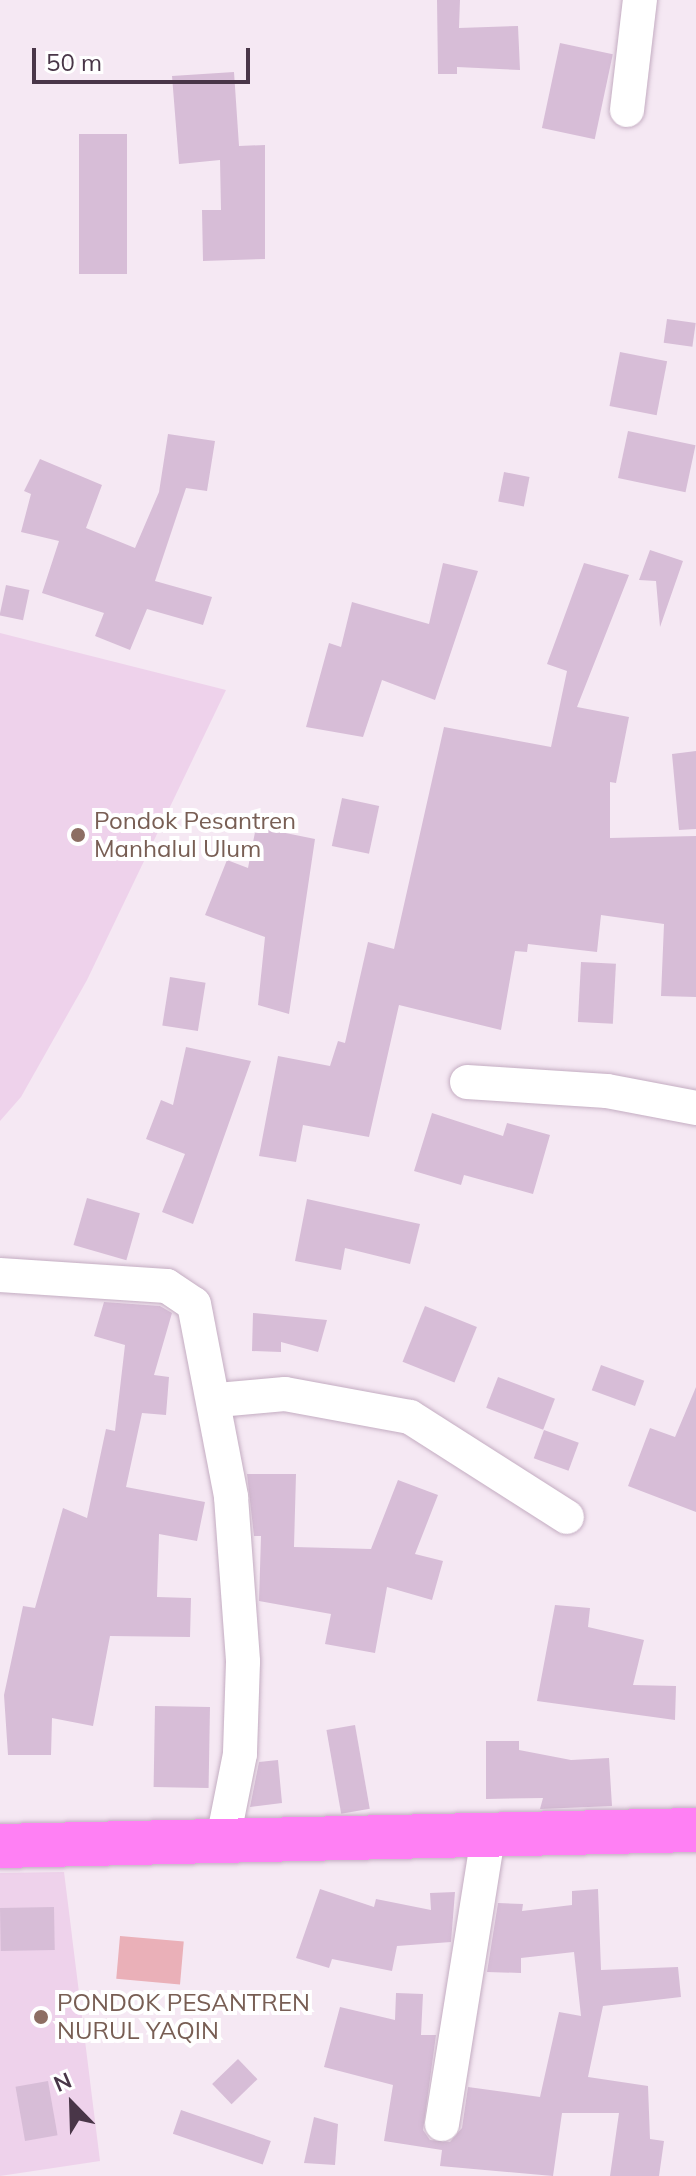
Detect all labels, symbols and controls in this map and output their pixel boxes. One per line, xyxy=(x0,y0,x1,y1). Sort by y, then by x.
scale bar xyxy=(36,32,254,82)
text: 50 m xyxy=(46,47,102,77)
place label: Pondok Pesantren Manhalul Ulum xyxy=(94,807,296,863)
marker: Pondok Pesantren Manhalul Ulum xyxy=(69,826,87,844)
place label: PONDOK PESANTREN NURUL YAQIN xyxy=(57,1989,310,2045)
marker: PONDOK PESANTREN NURUL YAQIN xyxy=(32,2008,50,2026)
north arrow xyxy=(32,2064,112,2144)
text: N xyxy=(50,2066,76,2098)

